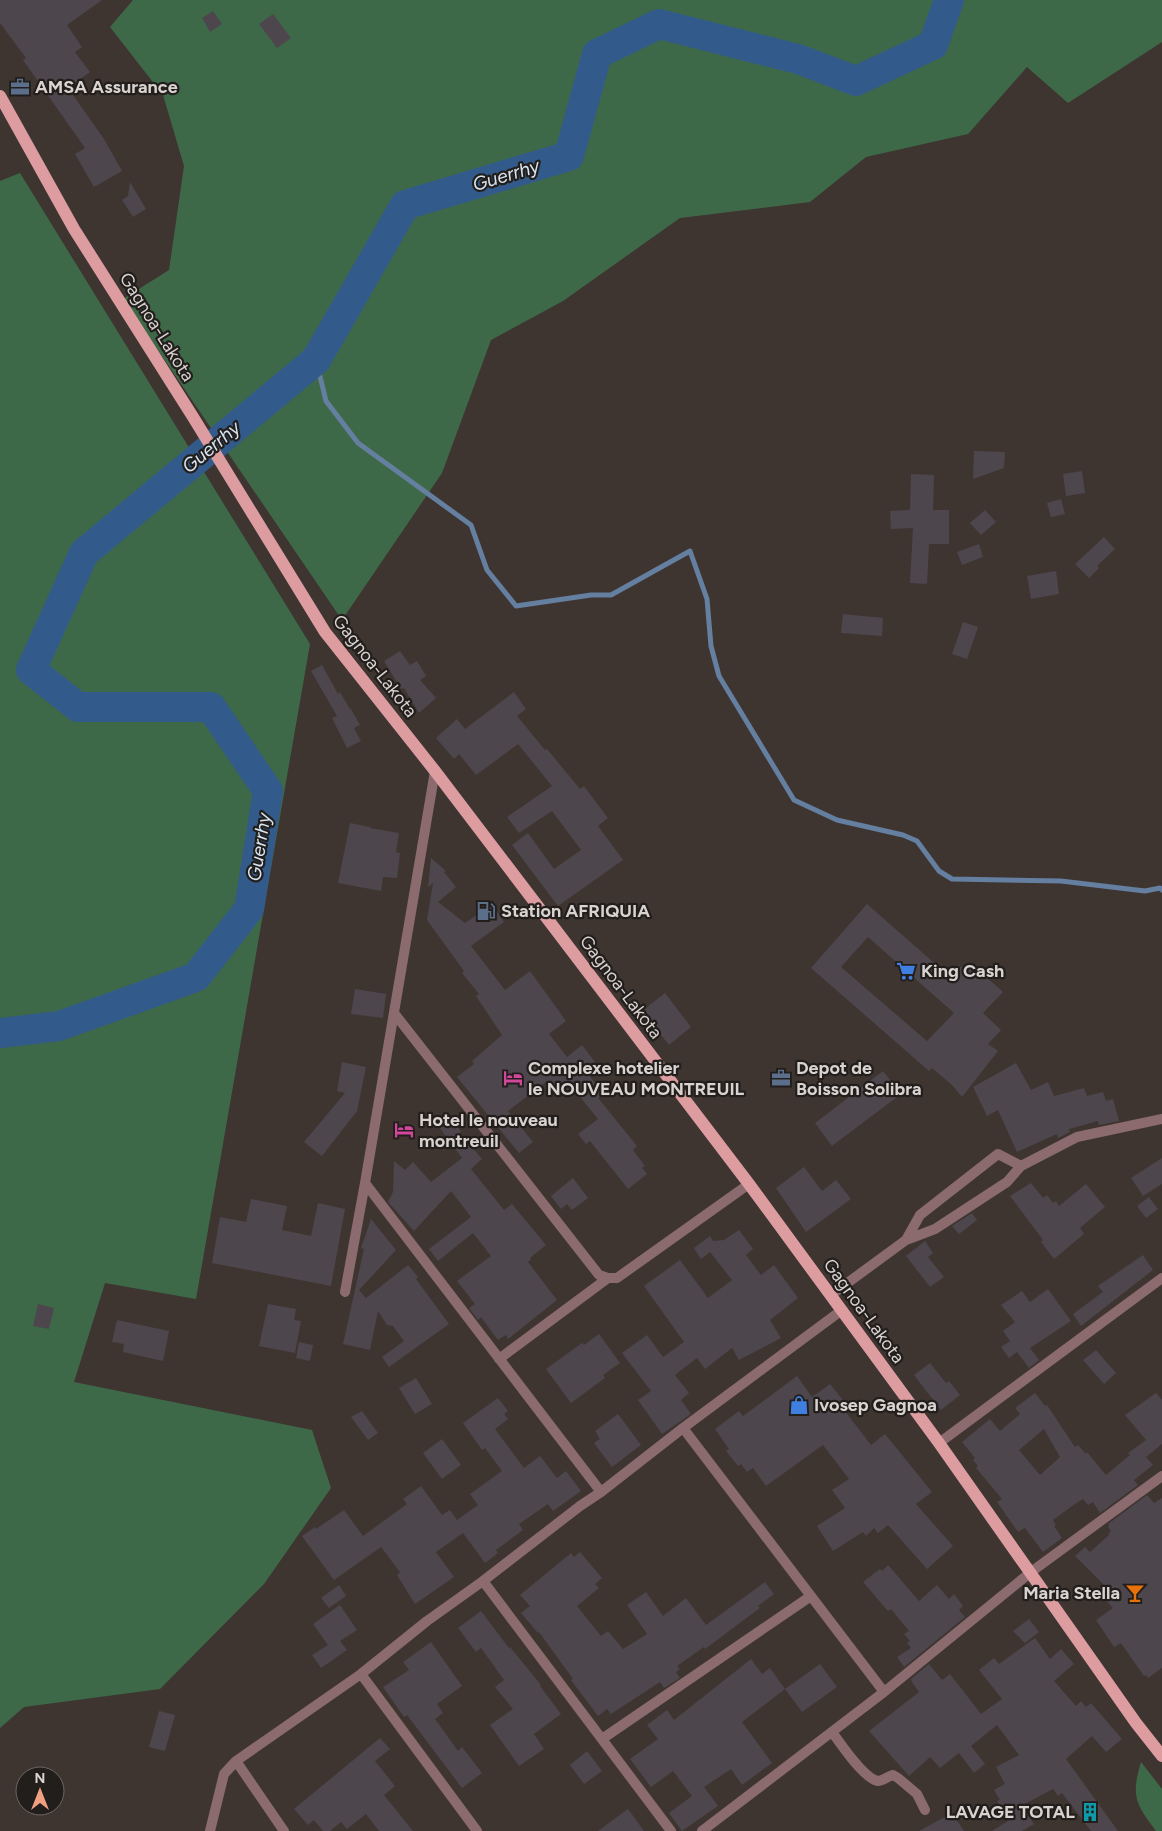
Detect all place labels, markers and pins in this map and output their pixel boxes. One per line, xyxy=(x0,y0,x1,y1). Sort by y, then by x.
office icon: AMSA Assurance xyxy=(9,76,31,98)
place label: AMSA Assurance xyxy=(35,76,178,98)
fuel station icon: Station AFRIQUIA xyxy=(475,900,497,922)
place label: Station AFRIQUIA xyxy=(501,900,650,922)
supermarket icon: King Cash xyxy=(895,960,917,982)
place label: King Cash xyxy=(921,960,1004,982)
place label: Complexe hotelier le NOUVEAU MONTREUIL xyxy=(528,1057,745,1100)
place label: Depot de Boisson Solibra xyxy=(796,1057,922,1100)
hotel icon: Complexe hotelier le NOUVEAU MONTREUIL xyxy=(502,1067,524,1089)
office icon: Depot de Boisson Solibra xyxy=(770,1067,792,1089)
place label: Hotel le nouveau montreuil xyxy=(419,1109,558,1152)
hotel icon: Hotel le nouveau montreuil xyxy=(393,1119,415,1141)
shop icon: Ivosep Gagnoa xyxy=(788,1394,810,1416)
place label: Ivosep Gagnoa xyxy=(814,1394,937,1416)
place label: Maria Stella xyxy=(1023,1582,1120,1604)
bar icon: Maria Stella xyxy=(1124,1582,1146,1604)
place label: LAVAGE TOTAL xyxy=(946,1801,1075,1823)
building icon: LAVAGE TOTAL xyxy=(1079,1801,1101,1823)

